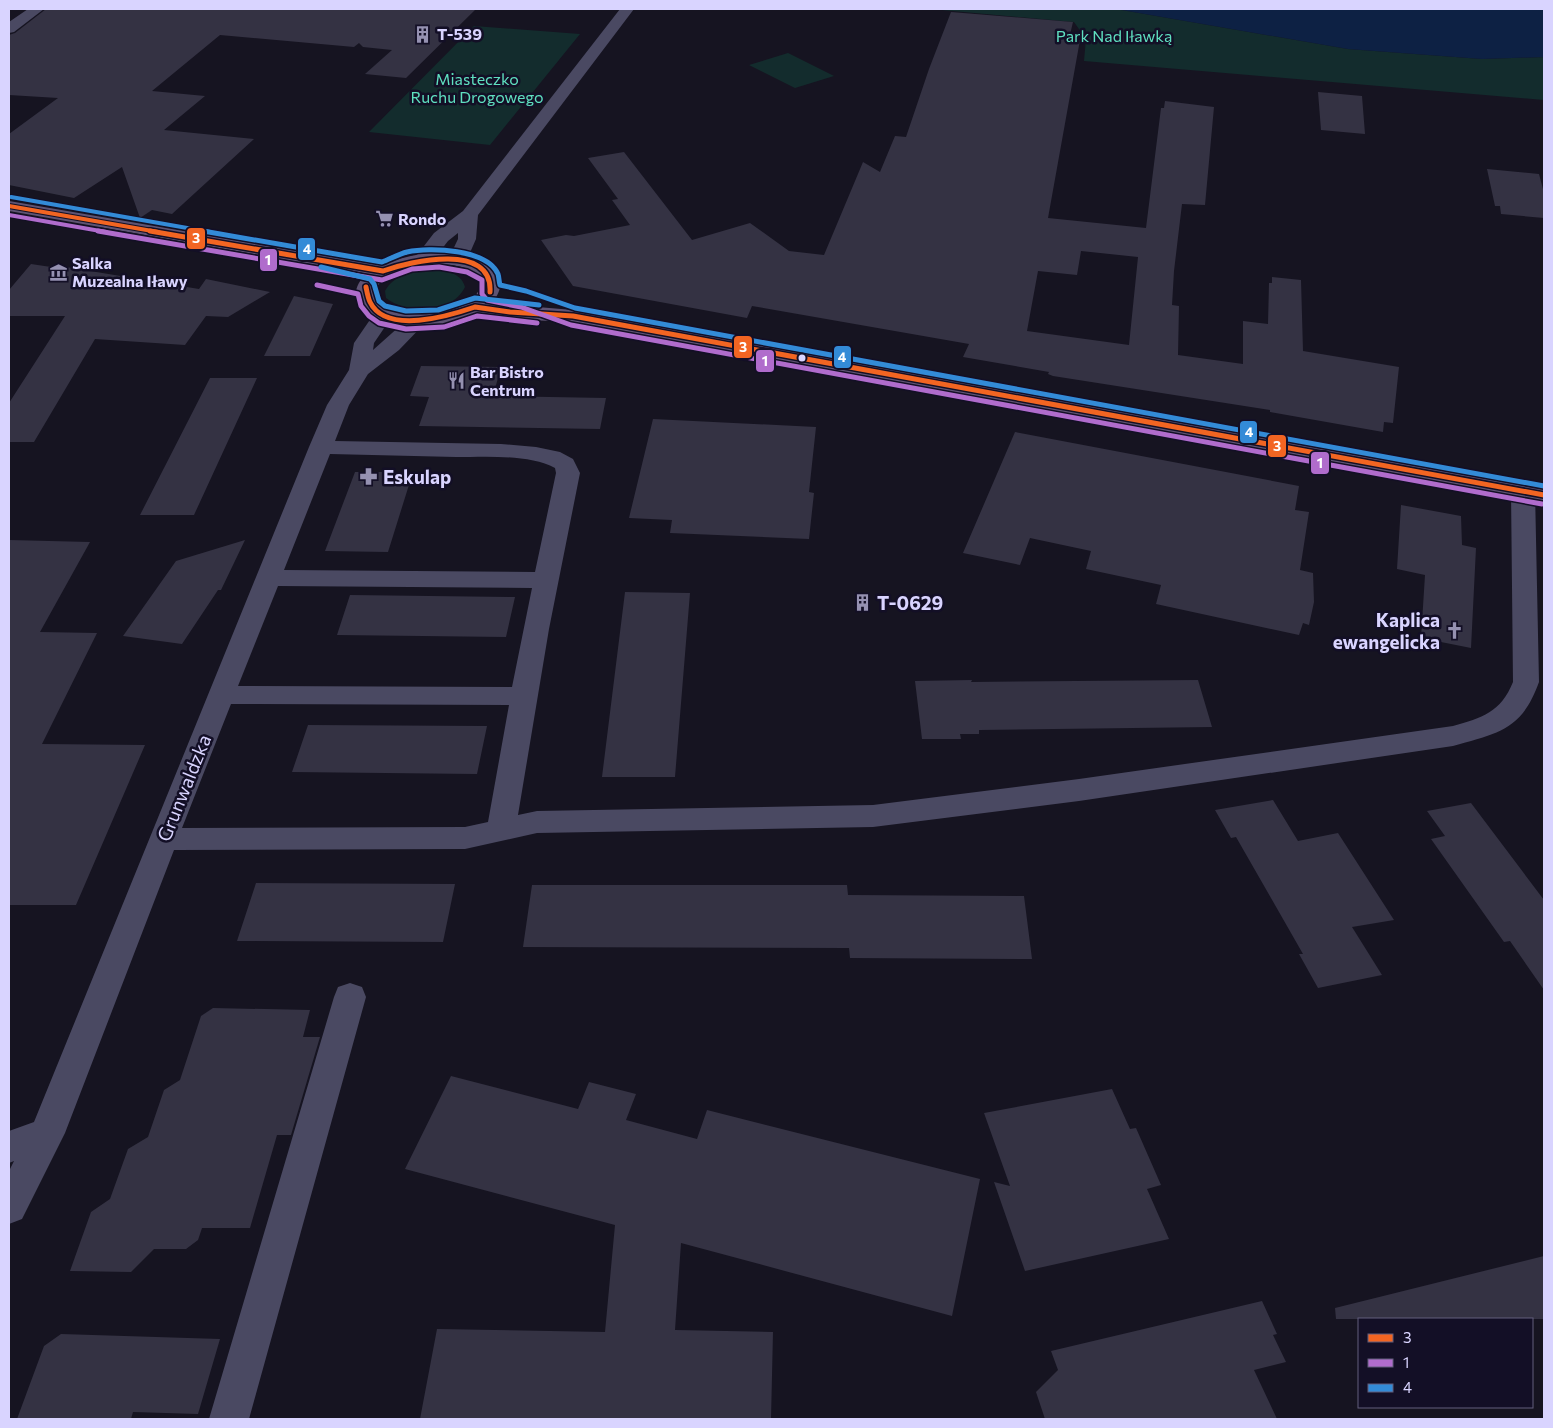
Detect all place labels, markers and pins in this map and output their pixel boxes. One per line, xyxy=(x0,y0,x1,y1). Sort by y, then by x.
building icon: T-539 xyxy=(413,24,433,44)
place label: T-539 xyxy=(437,24,482,43)
supermarket icon: Rondo xyxy=(374,209,394,229)
place label: Rondo xyxy=(398,209,447,228)
place label: Salka Muzealna Iławy xyxy=(72,253,188,290)
museum icon: Salka Muzealna Iławy xyxy=(48,262,68,282)
unlabelled marker xyxy=(797,353,807,363)
place label: Bar Bistro Centrum xyxy=(470,362,544,399)
restaurant icon: Bar Bistro Centrum xyxy=(446,371,466,391)
place label: Eskulap xyxy=(383,465,451,488)
pharmacy icon: Eskulap xyxy=(359,467,379,487)
place label: T-0629 xyxy=(877,591,943,614)
building icon: T-0629 xyxy=(853,593,873,613)
place label: Kaplica ewangelicka xyxy=(1333,608,1440,653)
church icon: Kaplica ewangelicka xyxy=(1444,621,1464,641)

